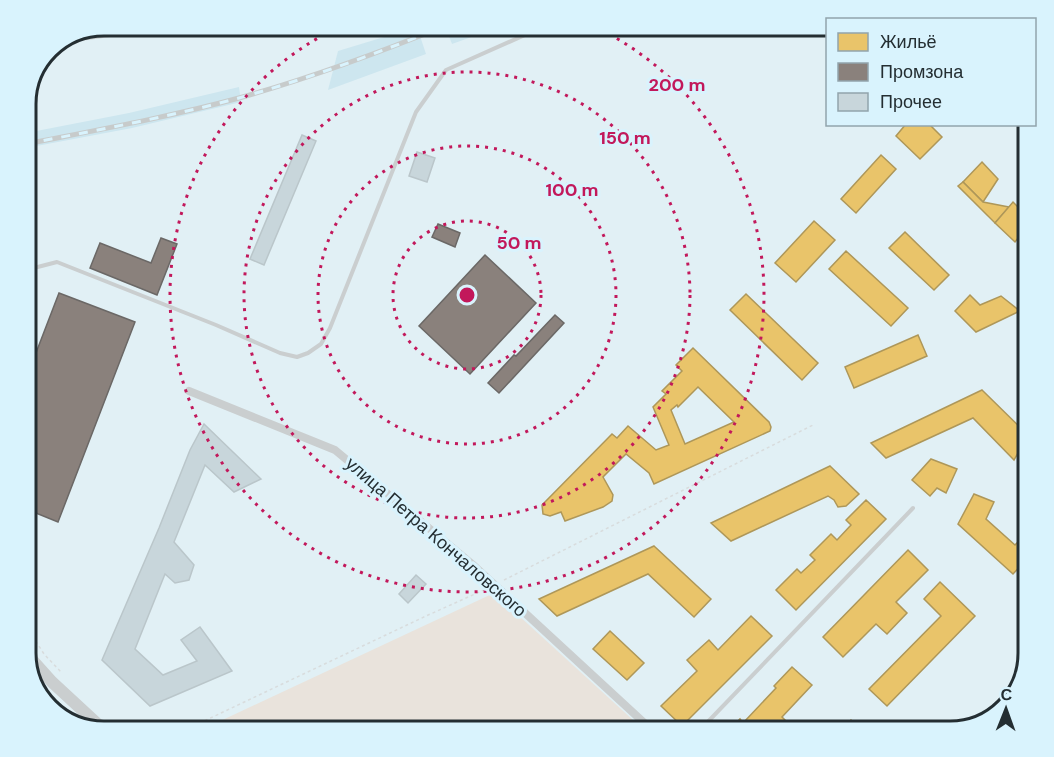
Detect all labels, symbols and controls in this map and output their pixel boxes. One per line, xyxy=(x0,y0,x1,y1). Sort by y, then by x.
legend xyxy=(826,18,1036,126)
text: Жильё xyxy=(880,30,937,54)
text: Промзона xyxy=(880,60,964,84)
text: 200 m xyxy=(649,73,705,97)
text: Прочее xyxy=(880,90,942,114)
text: 150 m xyxy=(599,126,651,150)
text: 100 m xyxy=(545,178,599,202)
text: 50 m xyxy=(496,231,542,255)
centre of rings xyxy=(457,285,477,305)
street label: улица Петра Кончаловского xyxy=(340,452,532,622)
north arrow xyxy=(976,679,1036,739)
text: С xyxy=(1000,684,1013,705)

